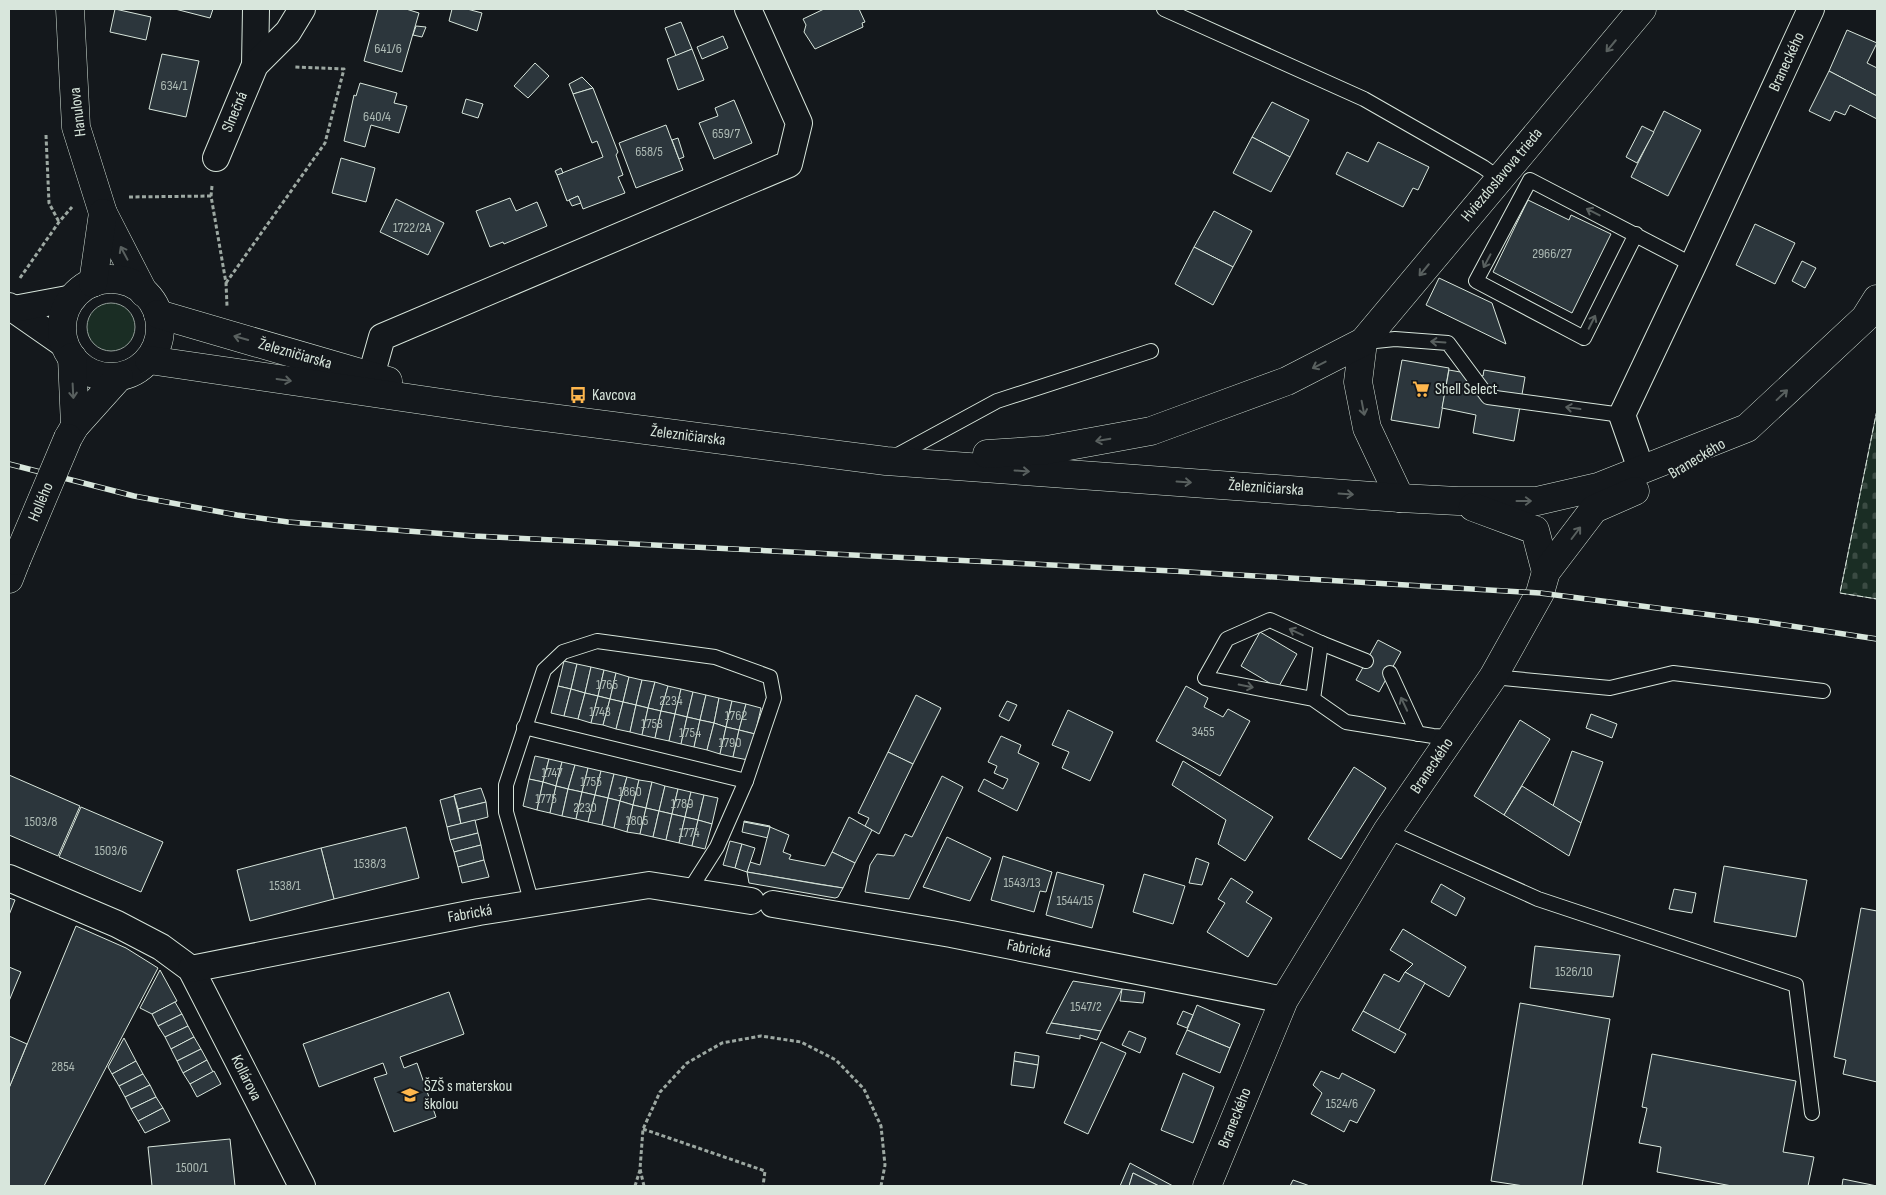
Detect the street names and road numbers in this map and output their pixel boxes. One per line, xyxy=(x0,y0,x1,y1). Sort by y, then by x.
street label: Braneckého xyxy=(1765,29,1809,95)
street label: Hanulova xyxy=(66,86,90,138)
street label: Slnečná xyxy=(218,89,252,135)
street label: Hviezdoslavova trieda xyxy=(1457,124,1547,226)
street label: Železničiarska xyxy=(256,334,334,374)
street label: Železničiarska xyxy=(649,422,727,450)
street label: Braneckého xyxy=(1665,435,1729,483)
street label: Železničiarska xyxy=(1228,476,1304,500)
street label: Hollého xyxy=(24,480,58,524)
street label: Braneckého xyxy=(1406,735,1458,797)
street label: Fabrická xyxy=(446,901,494,927)
street label: Fabrická xyxy=(1005,935,1053,963)
street label: Kollárova xyxy=(226,1052,266,1104)
street label: Braneckého xyxy=(1214,1085,1256,1151)

